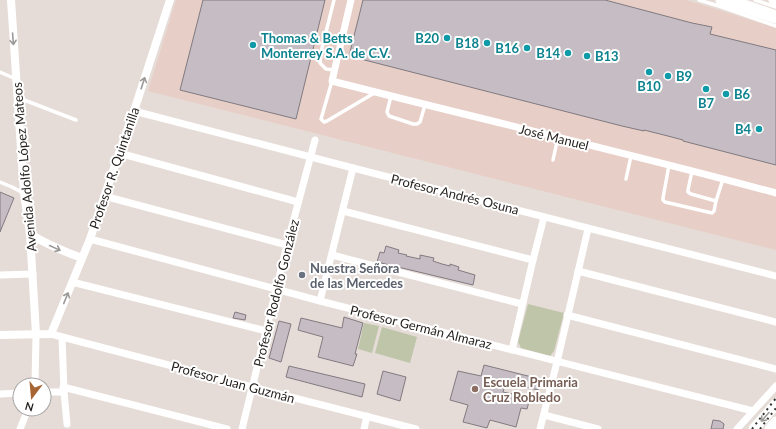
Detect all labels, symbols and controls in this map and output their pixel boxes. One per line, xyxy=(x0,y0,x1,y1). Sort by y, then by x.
place label: Thomas & Betts Monterrey S.A. de C.V. xyxy=(261,30,390,61)
place label: B20 xyxy=(415,30,439,46)
one-way arrow xyxy=(10,32,17,45)
marker: B20 xyxy=(442,33,452,43)
place label: B18 xyxy=(455,35,479,51)
marker: B18 xyxy=(482,38,492,48)
marker: Thomas & Betts Monterrey S.A. de C.V. xyxy=(248,40,258,50)
place label: B16 xyxy=(495,40,519,56)
marker: B16 xyxy=(522,43,532,53)
place label: B14 xyxy=(536,45,560,61)
marker: B14 xyxy=(563,48,573,58)
place label: B13 xyxy=(595,48,619,64)
marker: B13 xyxy=(582,51,592,61)
marker: B10 xyxy=(644,67,654,77)
place label: B9 xyxy=(676,68,692,84)
marker: B9 xyxy=(663,71,673,81)
one-way arrow xyxy=(140,77,147,90)
place label: B10 xyxy=(637,78,661,94)
street label: Avenida Adolfo López Mateos xyxy=(9,81,39,252)
marker: B7 xyxy=(701,84,711,94)
place label: B6 xyxy=(734,86,751,102)
marker: B6 xyxy=(721,89,731,99)
place label: B7 xyxy=(698,95,715,111)
street label: Profesor R. Quintanilla xyxy=(86,105,142,231)
street label: José Manuel xyxy=(518,121,590,153)
place label: B4 xyxy=(735,121,751,137)
marker: B4 xyxy=(754,124,764,134)
street label: Profesor Andrés Osuna xyxy=(389,170,521,218)
street label: Profesor Rodolfo González xyxy=(250,217,302,368)
one-way arrow xyxy=(49,245,61,252)
place label: Nuestra Señora de las Mercedes xyxy=(310,260,403,291)
marker: Nuestra Señora de las Mercedes xyxy=(297,270,307,280)
one-way arrow xyxy=(62,292,70,304)
street label: Profesor Germán Almaraz xyxy=(348,302,494,352)
street label: Profesor Juan Guzmán xyxy=(169,358,297,406)
place label: Escuela Primaria Cruz Robledo xyxy=(483,374,578,405)
north arrow xyxy=(12,377,52,417)
marker: Escuela Primaria Cruz Robledo xyxy=(470,384,480,394)
text: N xyxy=(23,400,35,415)
one-way arrow xyxy=(760,412,770,422)

